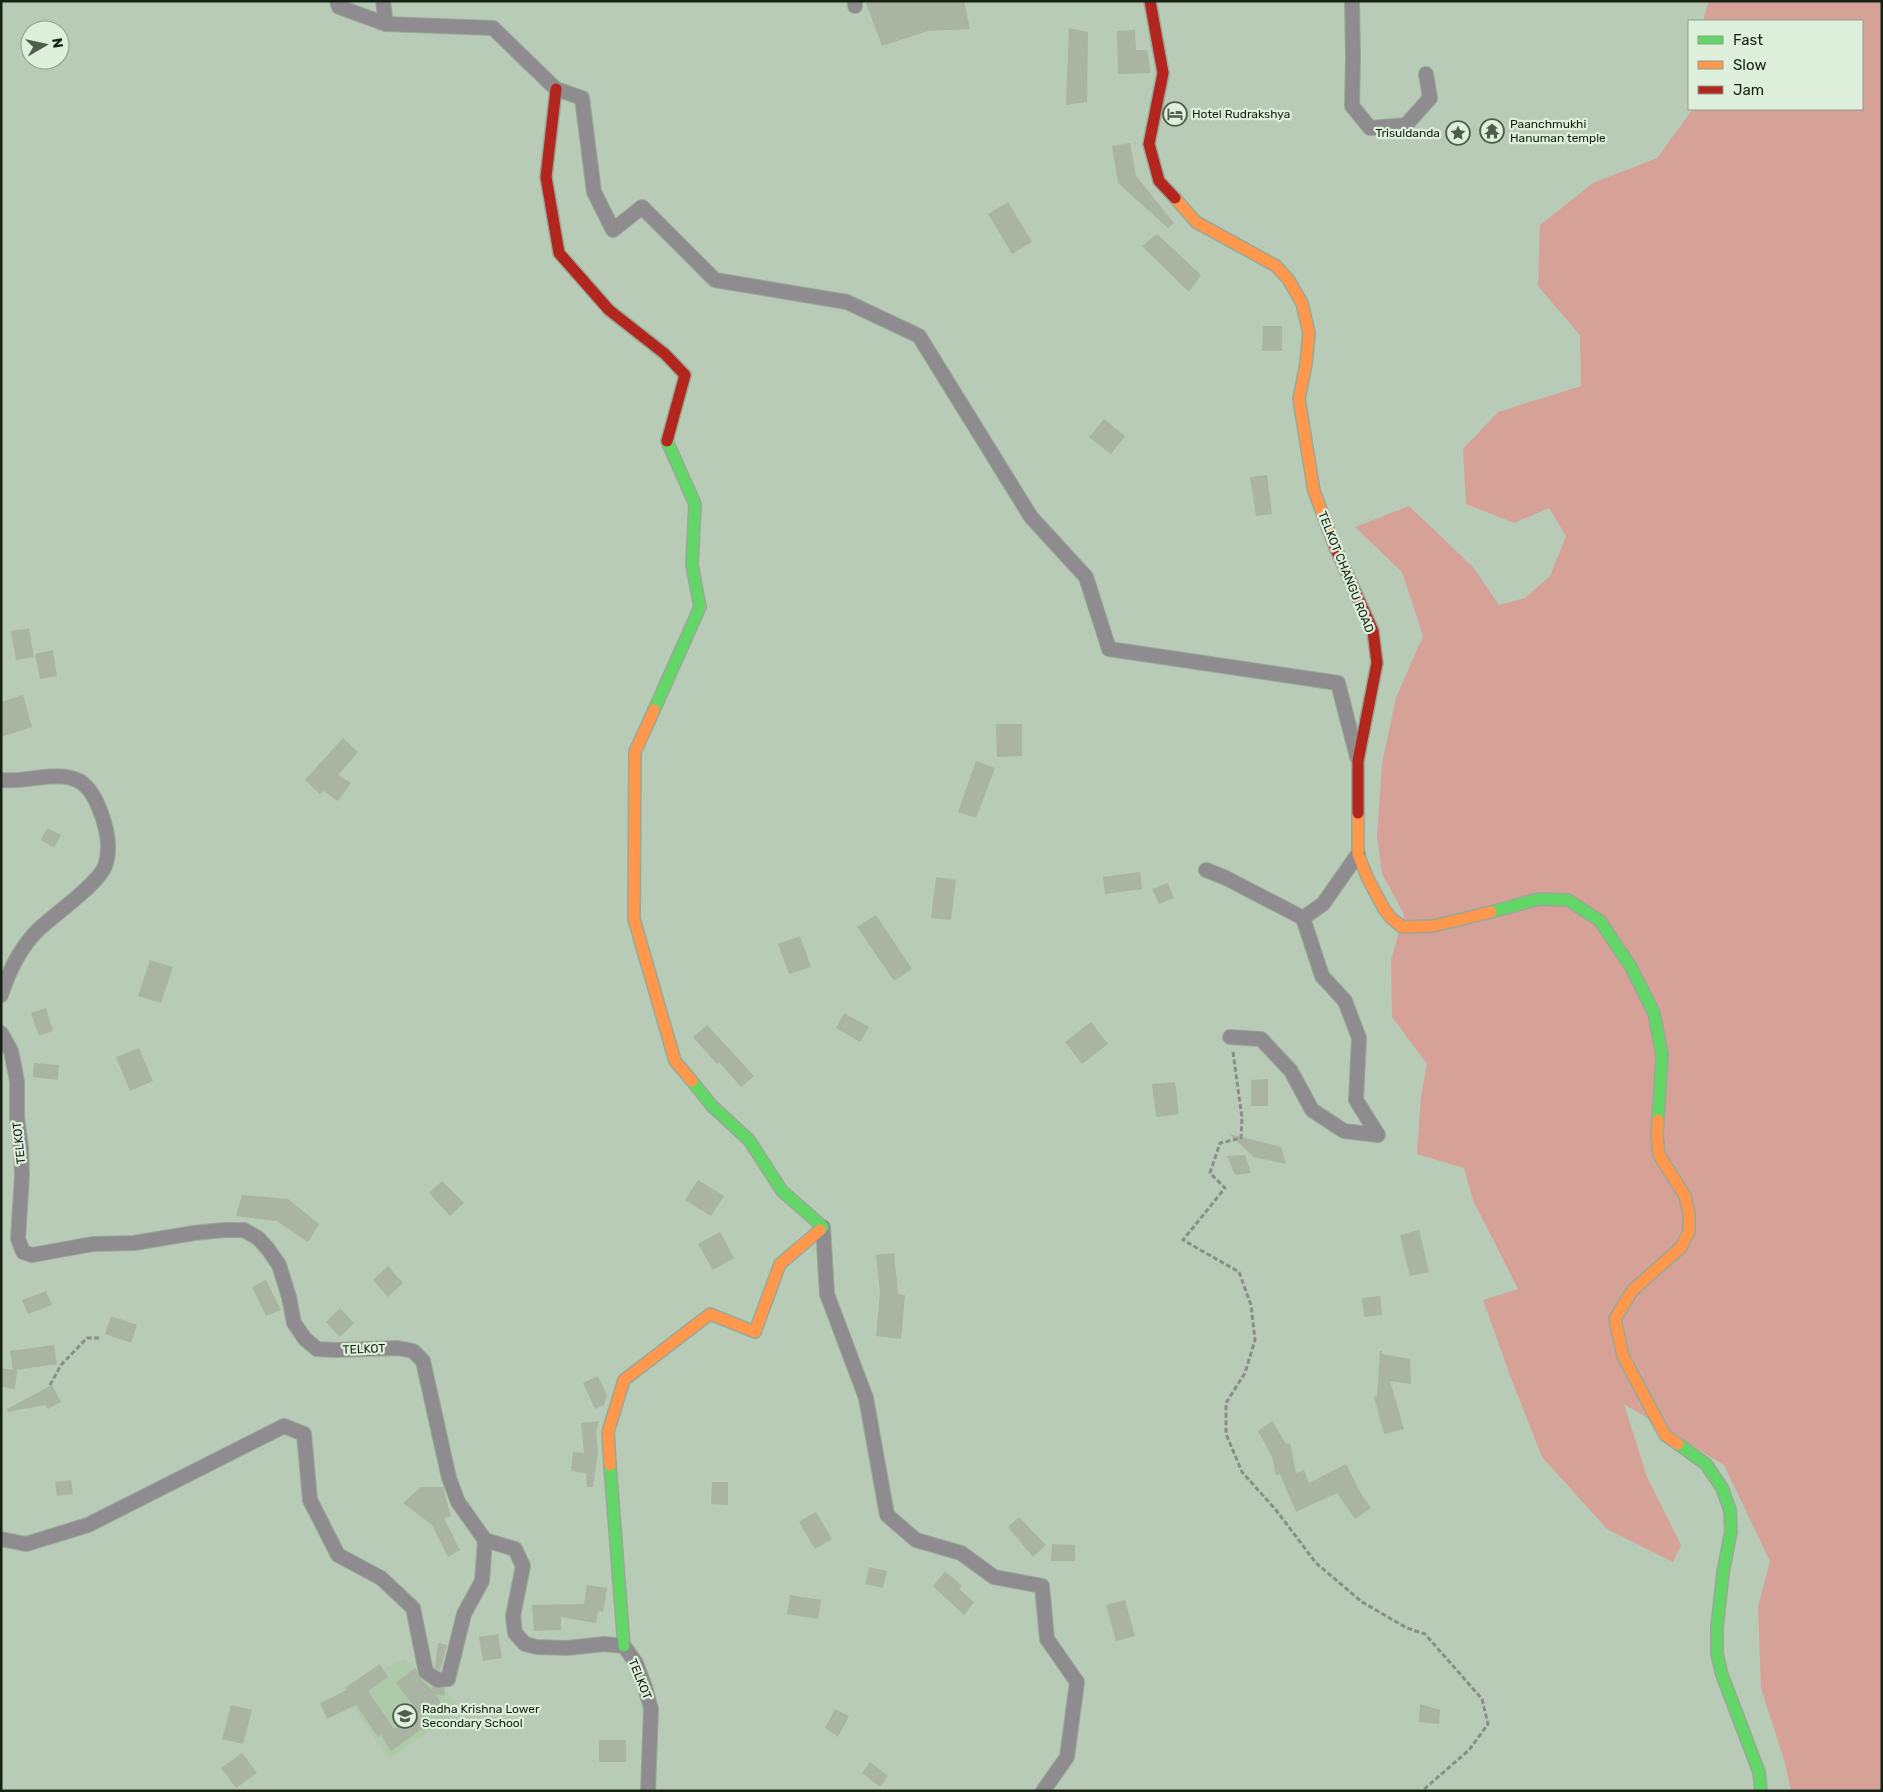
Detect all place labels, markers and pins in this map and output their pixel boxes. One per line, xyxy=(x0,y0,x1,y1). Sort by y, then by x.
hotel icon: Hotel Rudrakshya xyxy=(1162,101,1188,127)
place label: Hotel Rudrakshya xyxy=(1192,107,1290,121)
place label: Paanchmukhi Hanuman temple xyxy=(1510,117,1606,145)
temple icon: Paanchmukhi Hanuman temple xyxy=(1479,118,1505,144)
place icon: Trisuldanda xyxy=(1445,120,1471,146)
place label: Trisuldanda xyxy=(1376,126,1440,140)
place label: Radha Krishna Lower Secondary School xyxy=(422,1702,540,1730)
school or university icon: Radha Krishna Lower Secondary School xyxy=(392,1703,418,1729)

